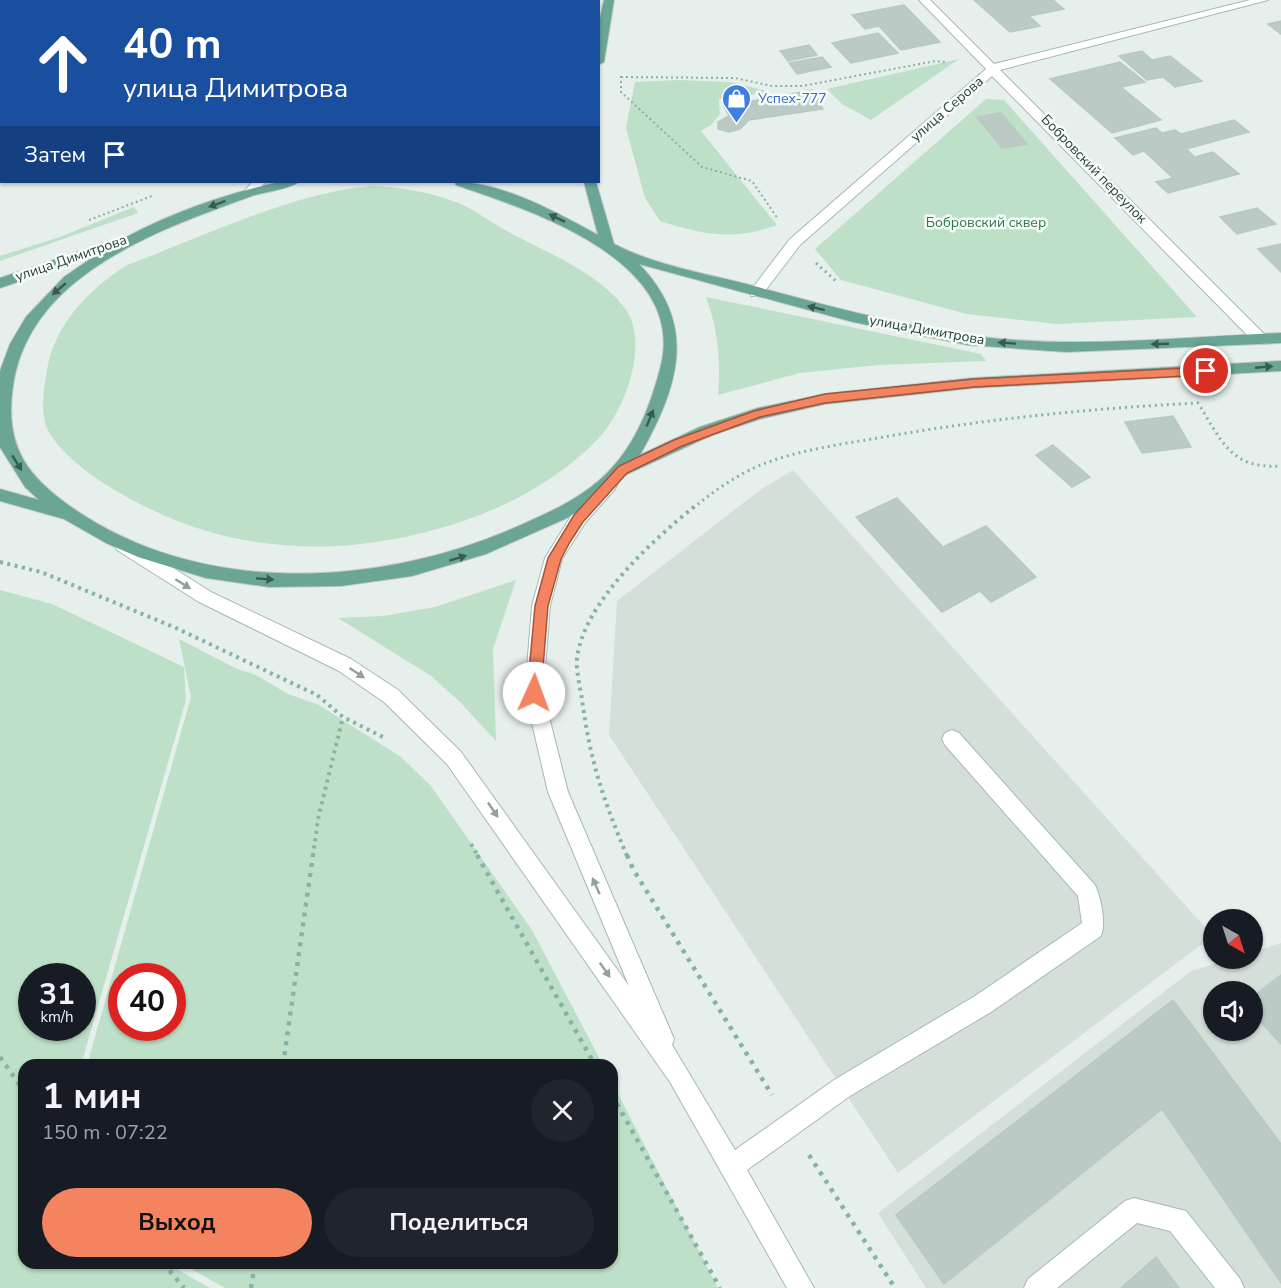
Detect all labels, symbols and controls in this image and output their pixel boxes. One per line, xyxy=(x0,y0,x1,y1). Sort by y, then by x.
text: 40 m xyxy=(123,16,222,73)
icon: ahead xyxy=(24,24,102,102)
text: улица Димитрова xyxy=(123,70,348,107)
street label: улица Серова xyxy=(906,72,988,146)
shop icon: Успех-777 xyxy=(721,82,753,124)
place label: Успех-777 xyxy=(757,89,827,108)
street label: Бобровский переулок xyxy=(1037,110,1152,228)
icon: arrive xyxy=(98,138,131,171)
text: Затем xyxy=(24,140,86,170)
one-way arrow xyxy=(208,200,226,209)
one-way arrow xyxy=(548,213,565,222)
park label: Бобровский сквер xyxy=(926,213,1046,232)
street label: улица Димитрова xyxy=(13,230,129,286)
one-way arrow xyxy=(52,282,67,295)
one-way arrow xyxy=(807,302,825,312)
street label: улица Димитрова xyxy=(868,311,986,349)
one-way arrow xyxy=(998,338,1017,347)
one-way arrow xyxy=(1150,339,1169,348)
pin xyxy=(1180,345,1231,396)
icon: arrive xyxy=(1189,354,1222,387)
one-way arrow xyxy=(1255,362,1274,372)
one-way arrow xyxy=(646,409,656,427)
one-way arrow xyxy=(11,455,22,471)
one-way arrow xyxy=(449,553,467,562)
one-way arrow xyxy=(255,574,274,584)
one-way arrow xyxy=(175,579,191,590)
position arrow xyxy=(502,661,566,725)
one-way arrow xyxy=(349,667,365,678)
one-way arrow xyxy=(487,802,498,818)
one-way arrow xyxy=(591,876,601,894)
north arrow xyxy=(1203,909,1263,969)
map controls xyxy=(1203,909,1263,1041)
one-way arrow xyxy=(599,962,611,978)
speed limit sign: 40 xyxy=(108,963,186,1041)
text: 31 xyxy=(39,974,75,1015)
button: sound xyxy=(1203,981,1263,1041)
text: km/h xyxy=(40,1007,74,1027)
text: 1 мин xyxy=(42,1072,142,1121)
button: close xyxy=(531,1079,594,1142)
text: 150 m · 07:22 xyxy=(42,1119,168,1146)
button: Выход xyxy=(42,1188,312,1257)
button: Поделиться xyxy=(324,1188,594,1257)

